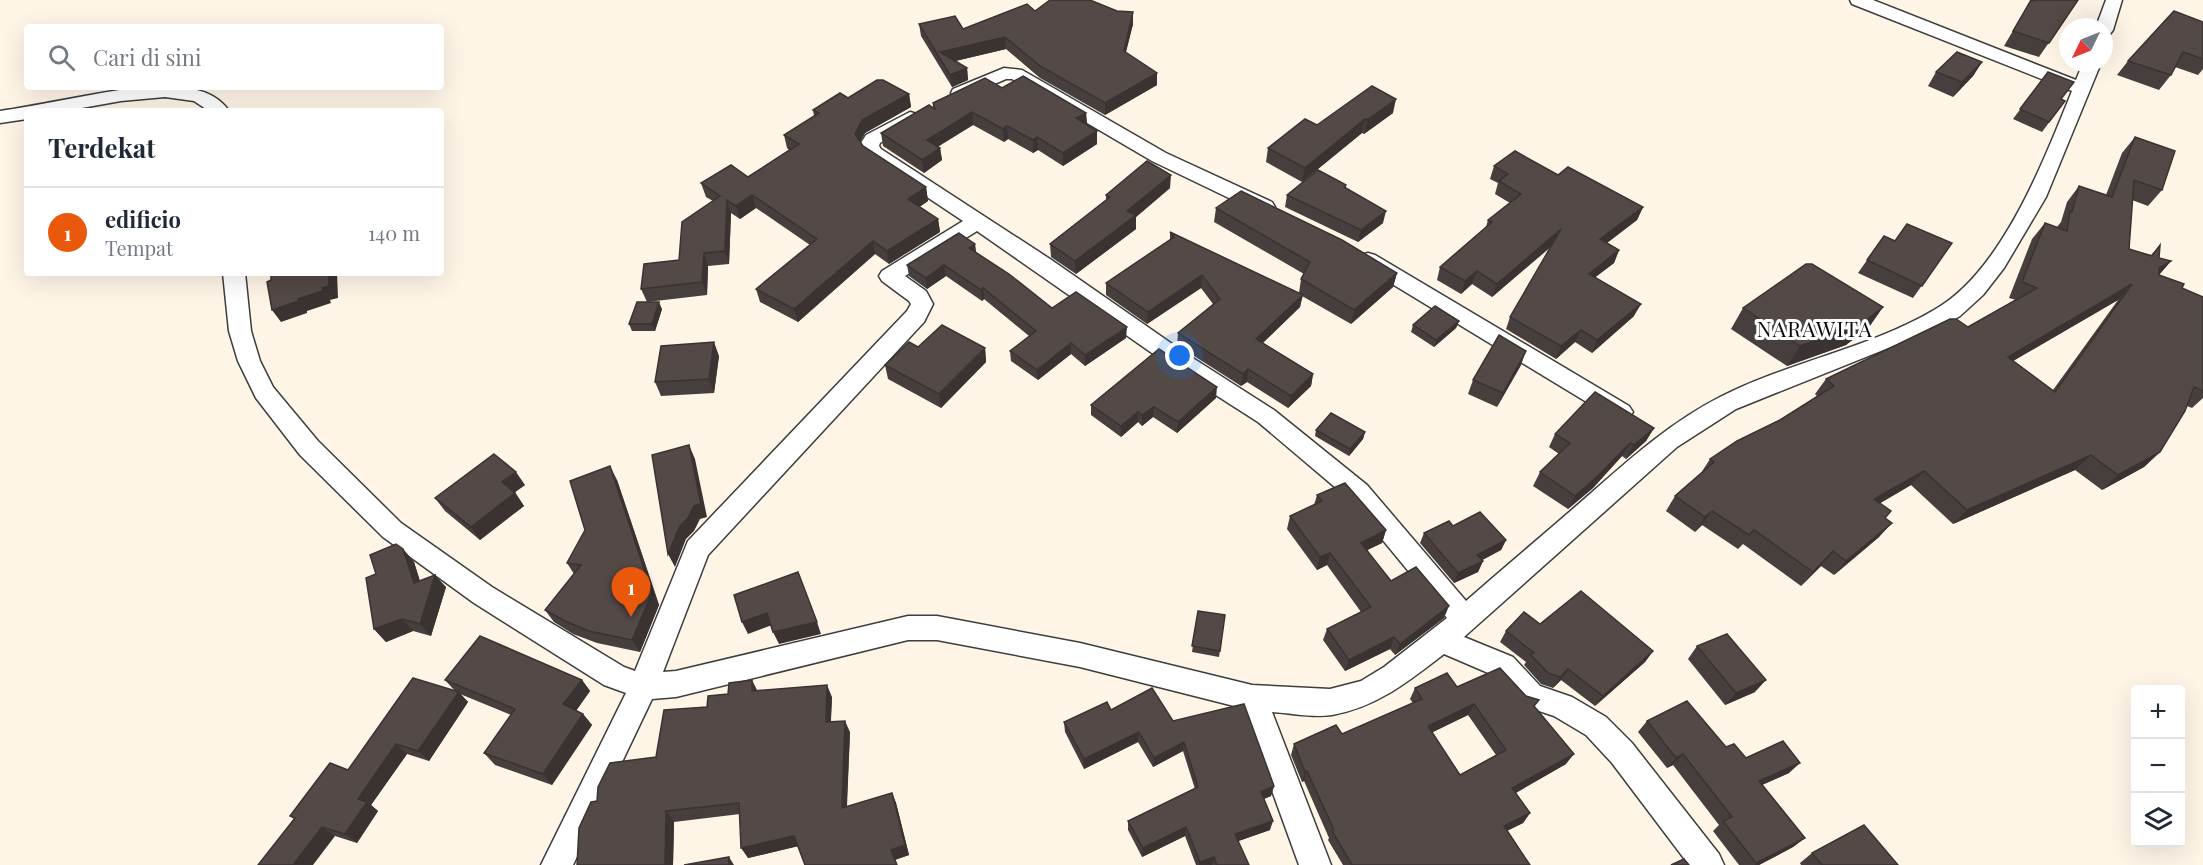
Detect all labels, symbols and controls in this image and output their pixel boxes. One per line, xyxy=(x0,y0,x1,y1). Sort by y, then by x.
north arrow xyxy=(2059,18,2113,72)
search box xyxy=(24,24,444,90)
icon: search xyxy=(45,41,78,74)
text: Cari di sini xyxy=(93,42,201,72)
text: Terdekat xyxy=(48,130,155,165)
text: edificio xyxy=(105,204,181,234)
text: 1 xyxy=(64,219,71,246)
text: 140 m xyxy=(368,219,420,246)
text: Tempat xyxy=(105,234,173,261)
district label: NARAWITA xyxy=(1757,314,1873,342)
your location xyxy=(1165,341,1194,370)
pin: 1 xyxy=(612,568,650,617)
map controls xyxy=(2131,685,2185,847)
button: + xyxy=(2131,685,2185,739)
button: − xyxy=(2131,739,2185,793)
button: layers xyxy=(2131,793,2185,847)

